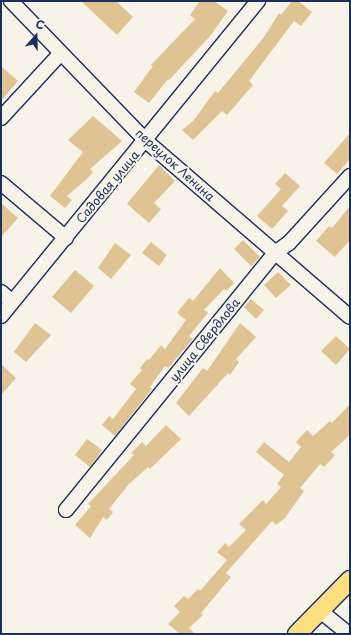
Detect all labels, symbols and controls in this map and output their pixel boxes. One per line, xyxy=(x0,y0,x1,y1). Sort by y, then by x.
text: С xyxy=(33,15,47,34)
north arrow xyxy=(16,16,56,56)
street label: переулок Ленина xyxy=(132,126,218,204)
street label: Садовая улица xyxy=(73,148,143,226)
street label: улица Свердлова xyxy=(167,295,243,385)

